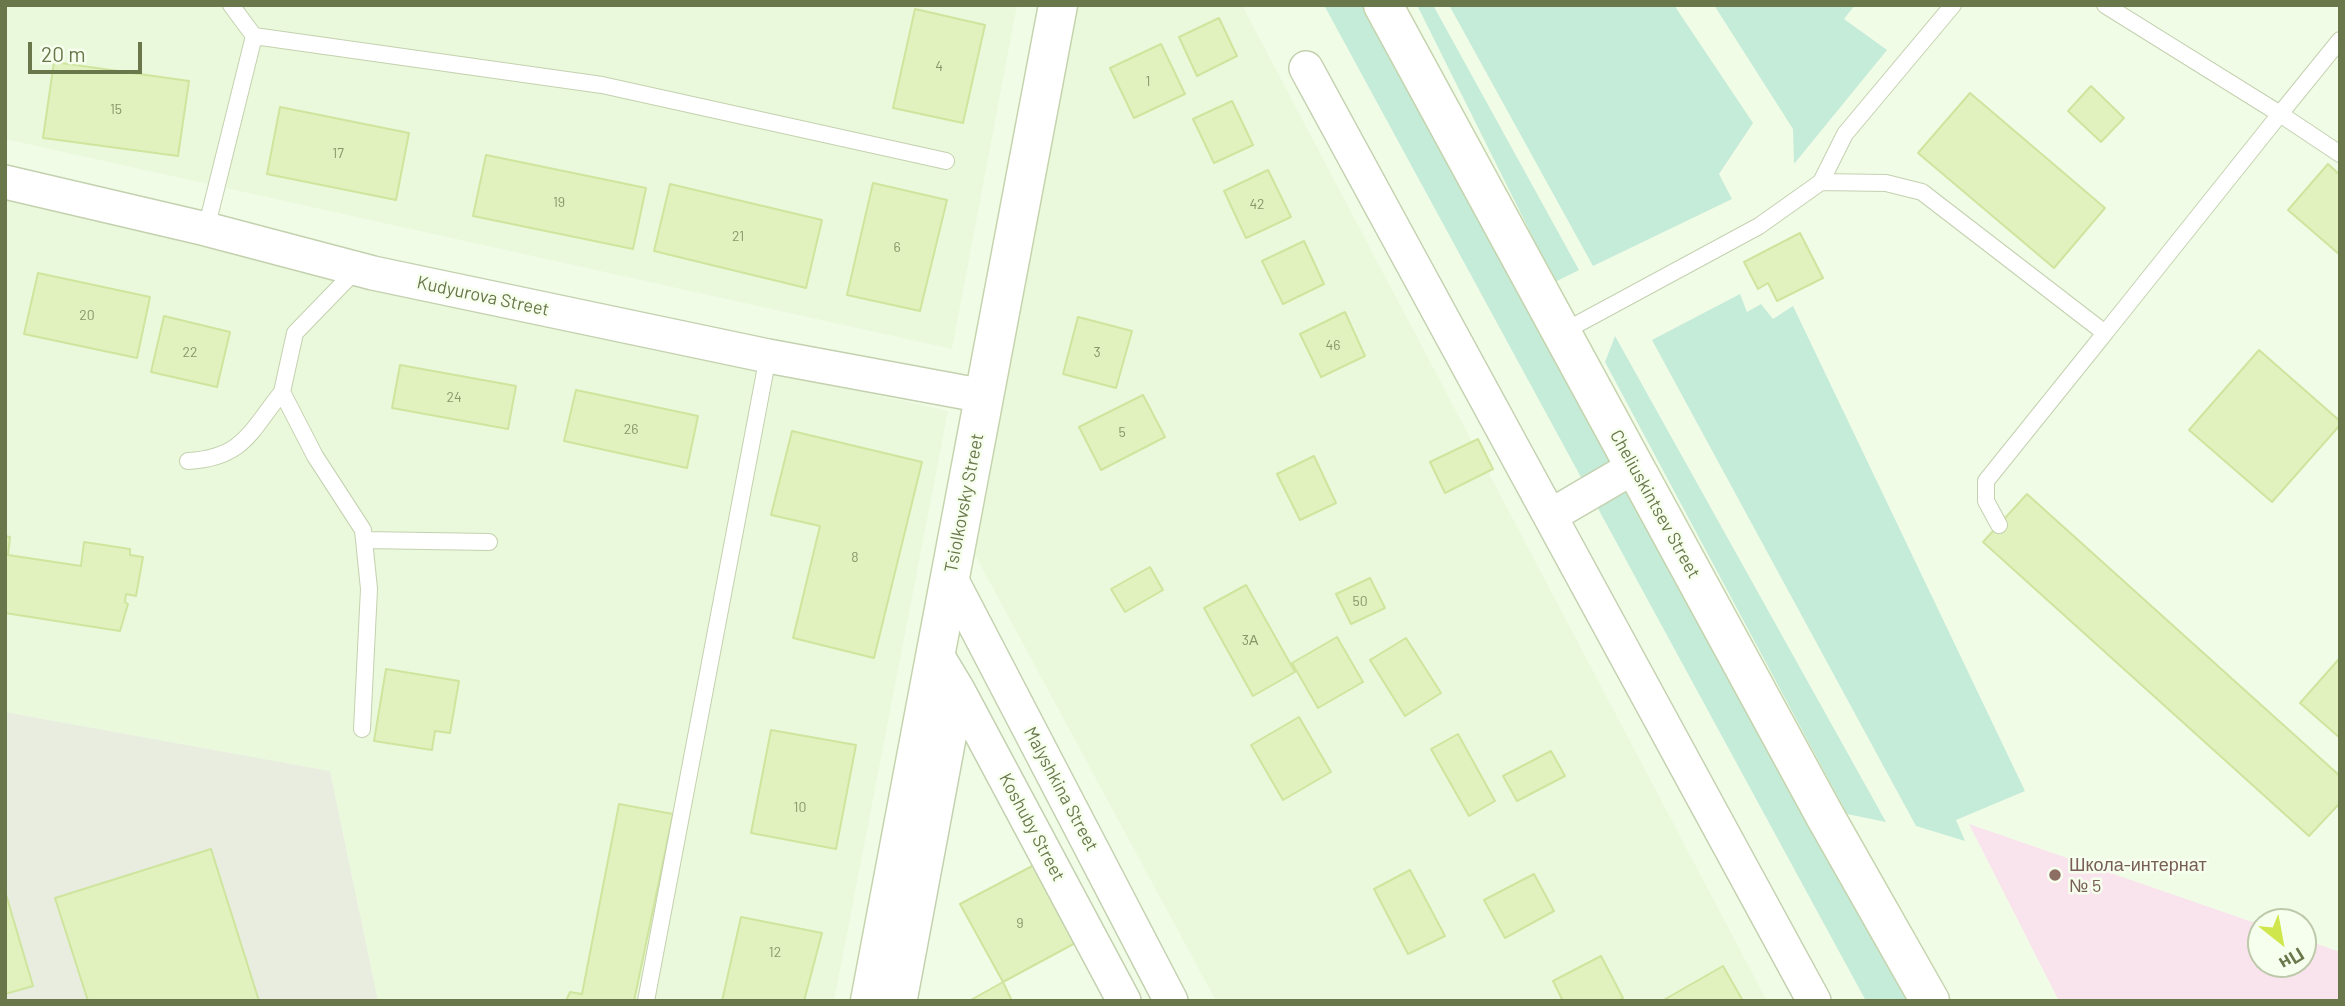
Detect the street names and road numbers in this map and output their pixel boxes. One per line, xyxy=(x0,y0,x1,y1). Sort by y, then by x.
street label: Kudyurova Street xyxy=(415,271,551,321)
street label: Cheliuskintsev Street xyxy=(1605,426,1705,582)
street label: Tsiolkovsky Street xyxy=(940,432,988,574)
street label: Malyshkina Street xyxy=(1019,723,1103,855)
street label: Koshuby Street xyxy=(994,769,1070,885)

